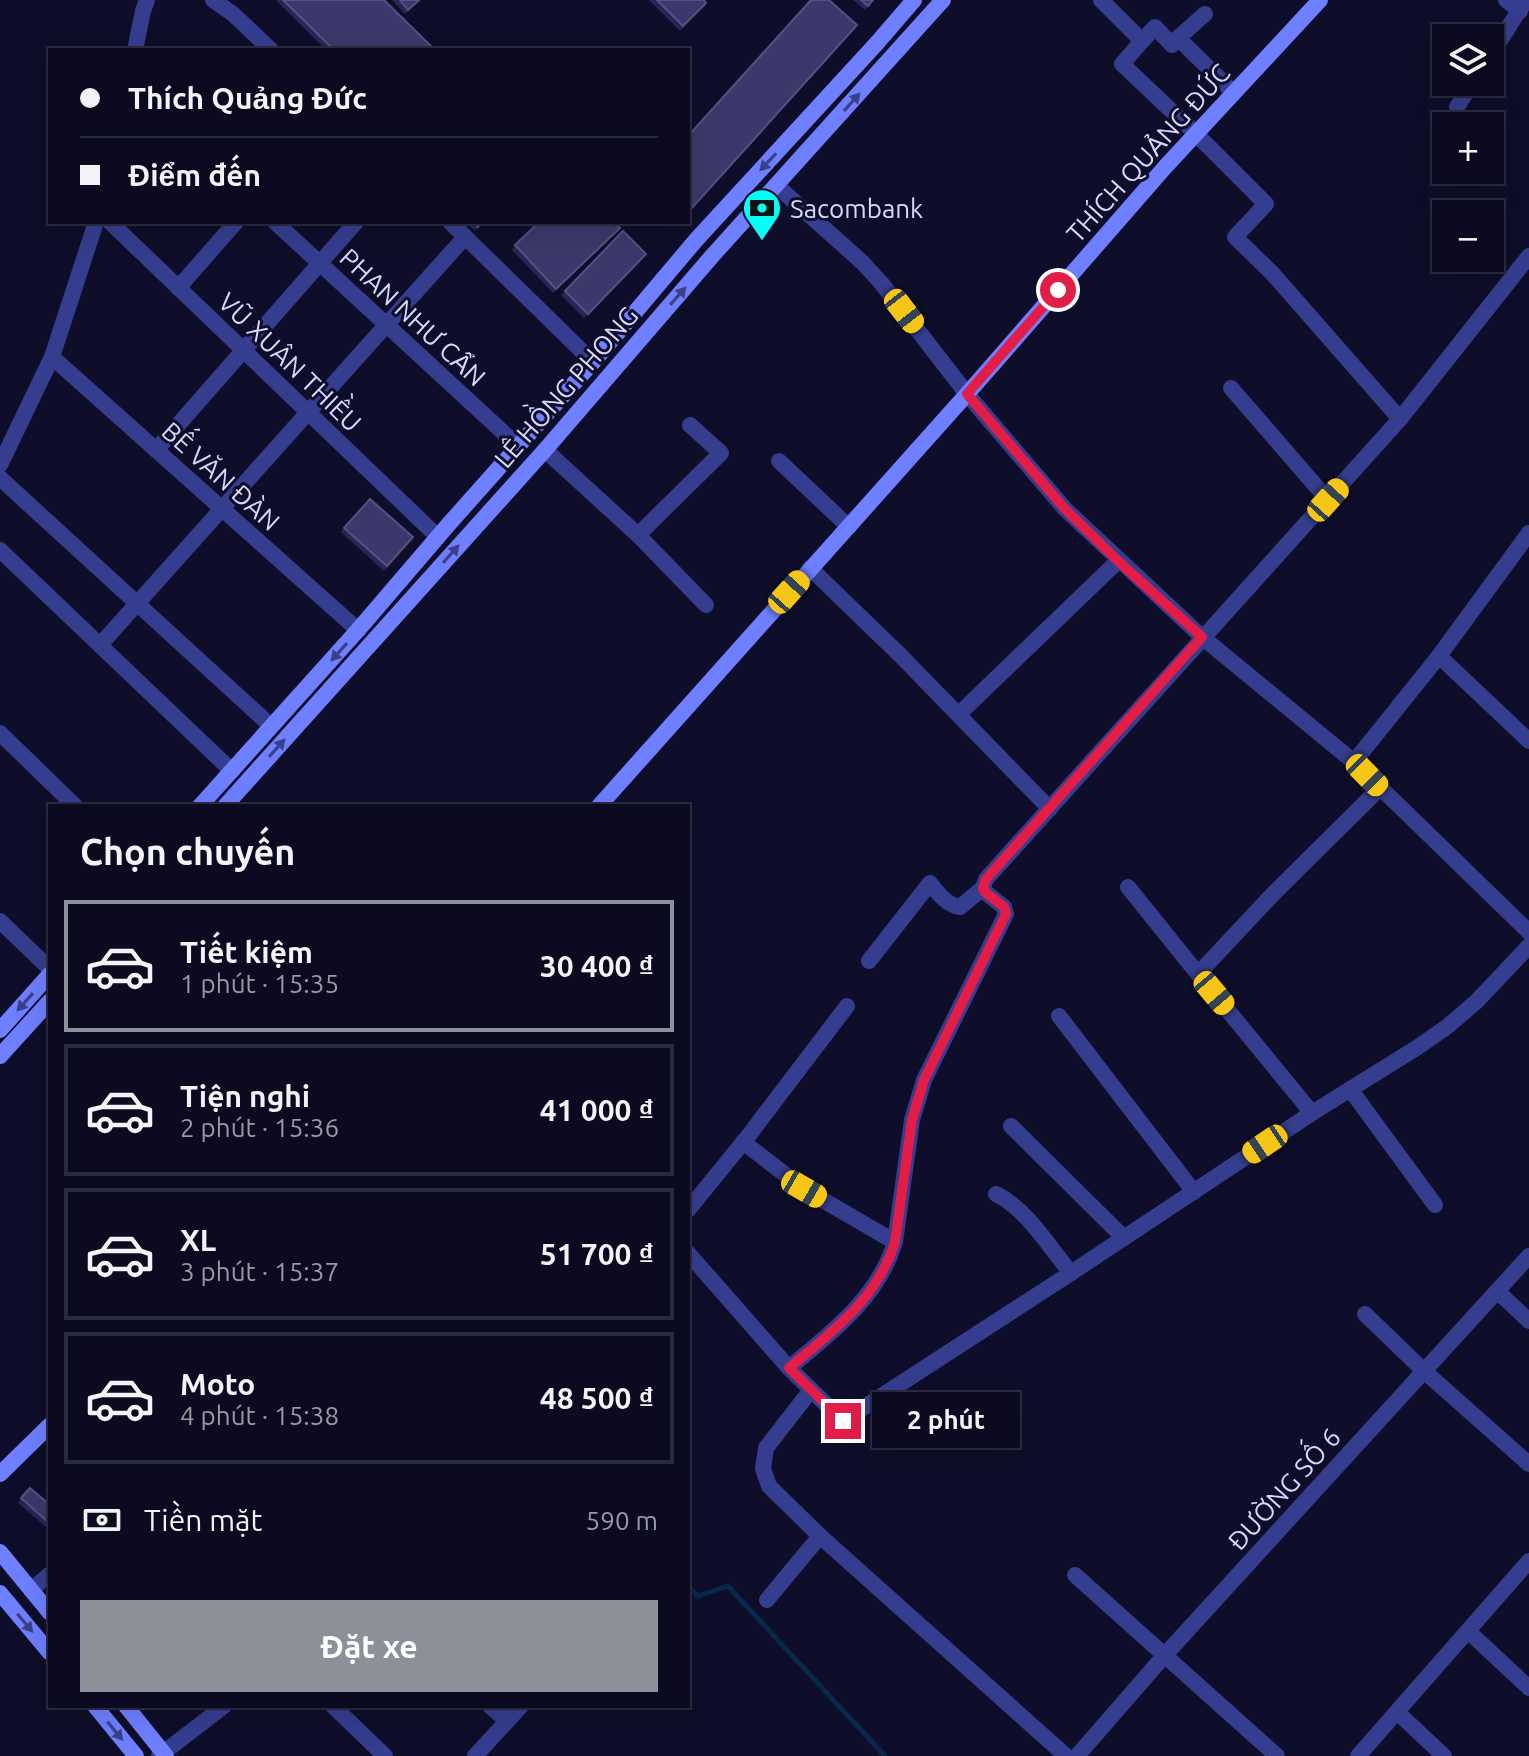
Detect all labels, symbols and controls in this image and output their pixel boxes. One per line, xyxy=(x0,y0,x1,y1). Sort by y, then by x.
map controls xyxy=(1432,24,1504,272)
button: layers xyxy=(1432,24,1504,96)
street label: THÍCH QUẢNG ĐỨC xyxy=(1059,57,1235,248)
text: Thích Quảng Đức xyxy=(128,81,367,115)
one-way arrow xyxy=(842,93,860,112)
button: + xyxy=(1432,112,1504,184)
one-way arrow xyxy=(760,152,778,171)
text: Điểm đến xyxy=(128,158,261,192)
bank icon: Sacombank xyxy=(741,187,783,242)
place label: Sacombank xyxy=(790,194,923,223)
button: − xyxy=(1432,200,1504,272)
street label: PHAN NHƯ CẨN xyxy=(334,242,492,392)
route start xyxy=(1040,272,1076,308)
street label: VŨ XUÂN THIỀU xyxy=(213,281,372,437)
car xyxy=(880,285,928,337)
one-way arrow xyxy=(669,286,686,306)
street label: LÊ HỒNG PHONG xyxy=(483,296,644,473)
street label: BẾ VĂN ĐÀN xyxy=(156,410,291,536)
car xyxy=(1303,474,1353,526)
one-way arrow xyxy=(441,545,459,564)
car xyxy=(764,566,814,618)
one-way arrow xyxy=(330,642,348,661)
one-way arrow xyxy=(268,738,286,757)
car xyxy=(1342,750,1392,800)
text: Chọn chuyến xyxy=(80,831,295,872)
icon: car xyxy=(84,930,156,1002)
text: Tiết kiệm xyxy=(180,935,313,969)
text: 30 400 ₫ xyxy=(540,949,654,983)
car xyxy=(1189,967,1239,1019)
text: 1 phút · 15:35 xyxy=(180,969,339,998)
one-way arrow xyxy=(16,992,34,1012)
icon: car xyxy=(84,1074,156,1146)
text: Tiện nghi xyxy=(180,1079,310,1113)
text: 41 000 ₫ xyxy=(540,1093,654,1127)
text: 2 phút · 15:36 xyxy=(180,1113,339,1142)
car xyxy=(1238,1121,1292,1167)
car xyxy=(777,1167,831,1211)
icon: car xyxy=(84,1218,156,1290)
text: XL xyxy=(180,1223,216,1257)
text: 51 700 ₫ xyxy=(540,1237,654,1271)
text: 3 phút · 15:37 xyxy=(180,1257,339,1286)
icon: car xyxy=(84,1362,156,1434)
text: Moto xyxy=(180,1367,255,1401)
text: 48 500 ₫ xyxy=(540,1381,654,1415)
callout: 2 phút xyxy=(871,1393,1019,1449)
text: 4 phút · 15:38 xyxy=(180,1401,339,1430)
route end xyxy=(825,1403,861,1439)
text: 2 phút xyxy=(907,1405,985,1434)
street label: ĐƯỜNG SỐ 6 xyxy=(1216,1417,1346,1556)
icon: cash xyxy=(80,1498,124,1542)
text: Tiền mặt xyxy=(144,1503,262,1537)
text: 590 m xyxy=(586,1506,658,1535)
button: Đặt xe xyxy=(80,1600,658,1692)
one-way arrow xyxy=(16,1613,33,1633)
one-way arrow xyxy=(106,1721,123,1741)

